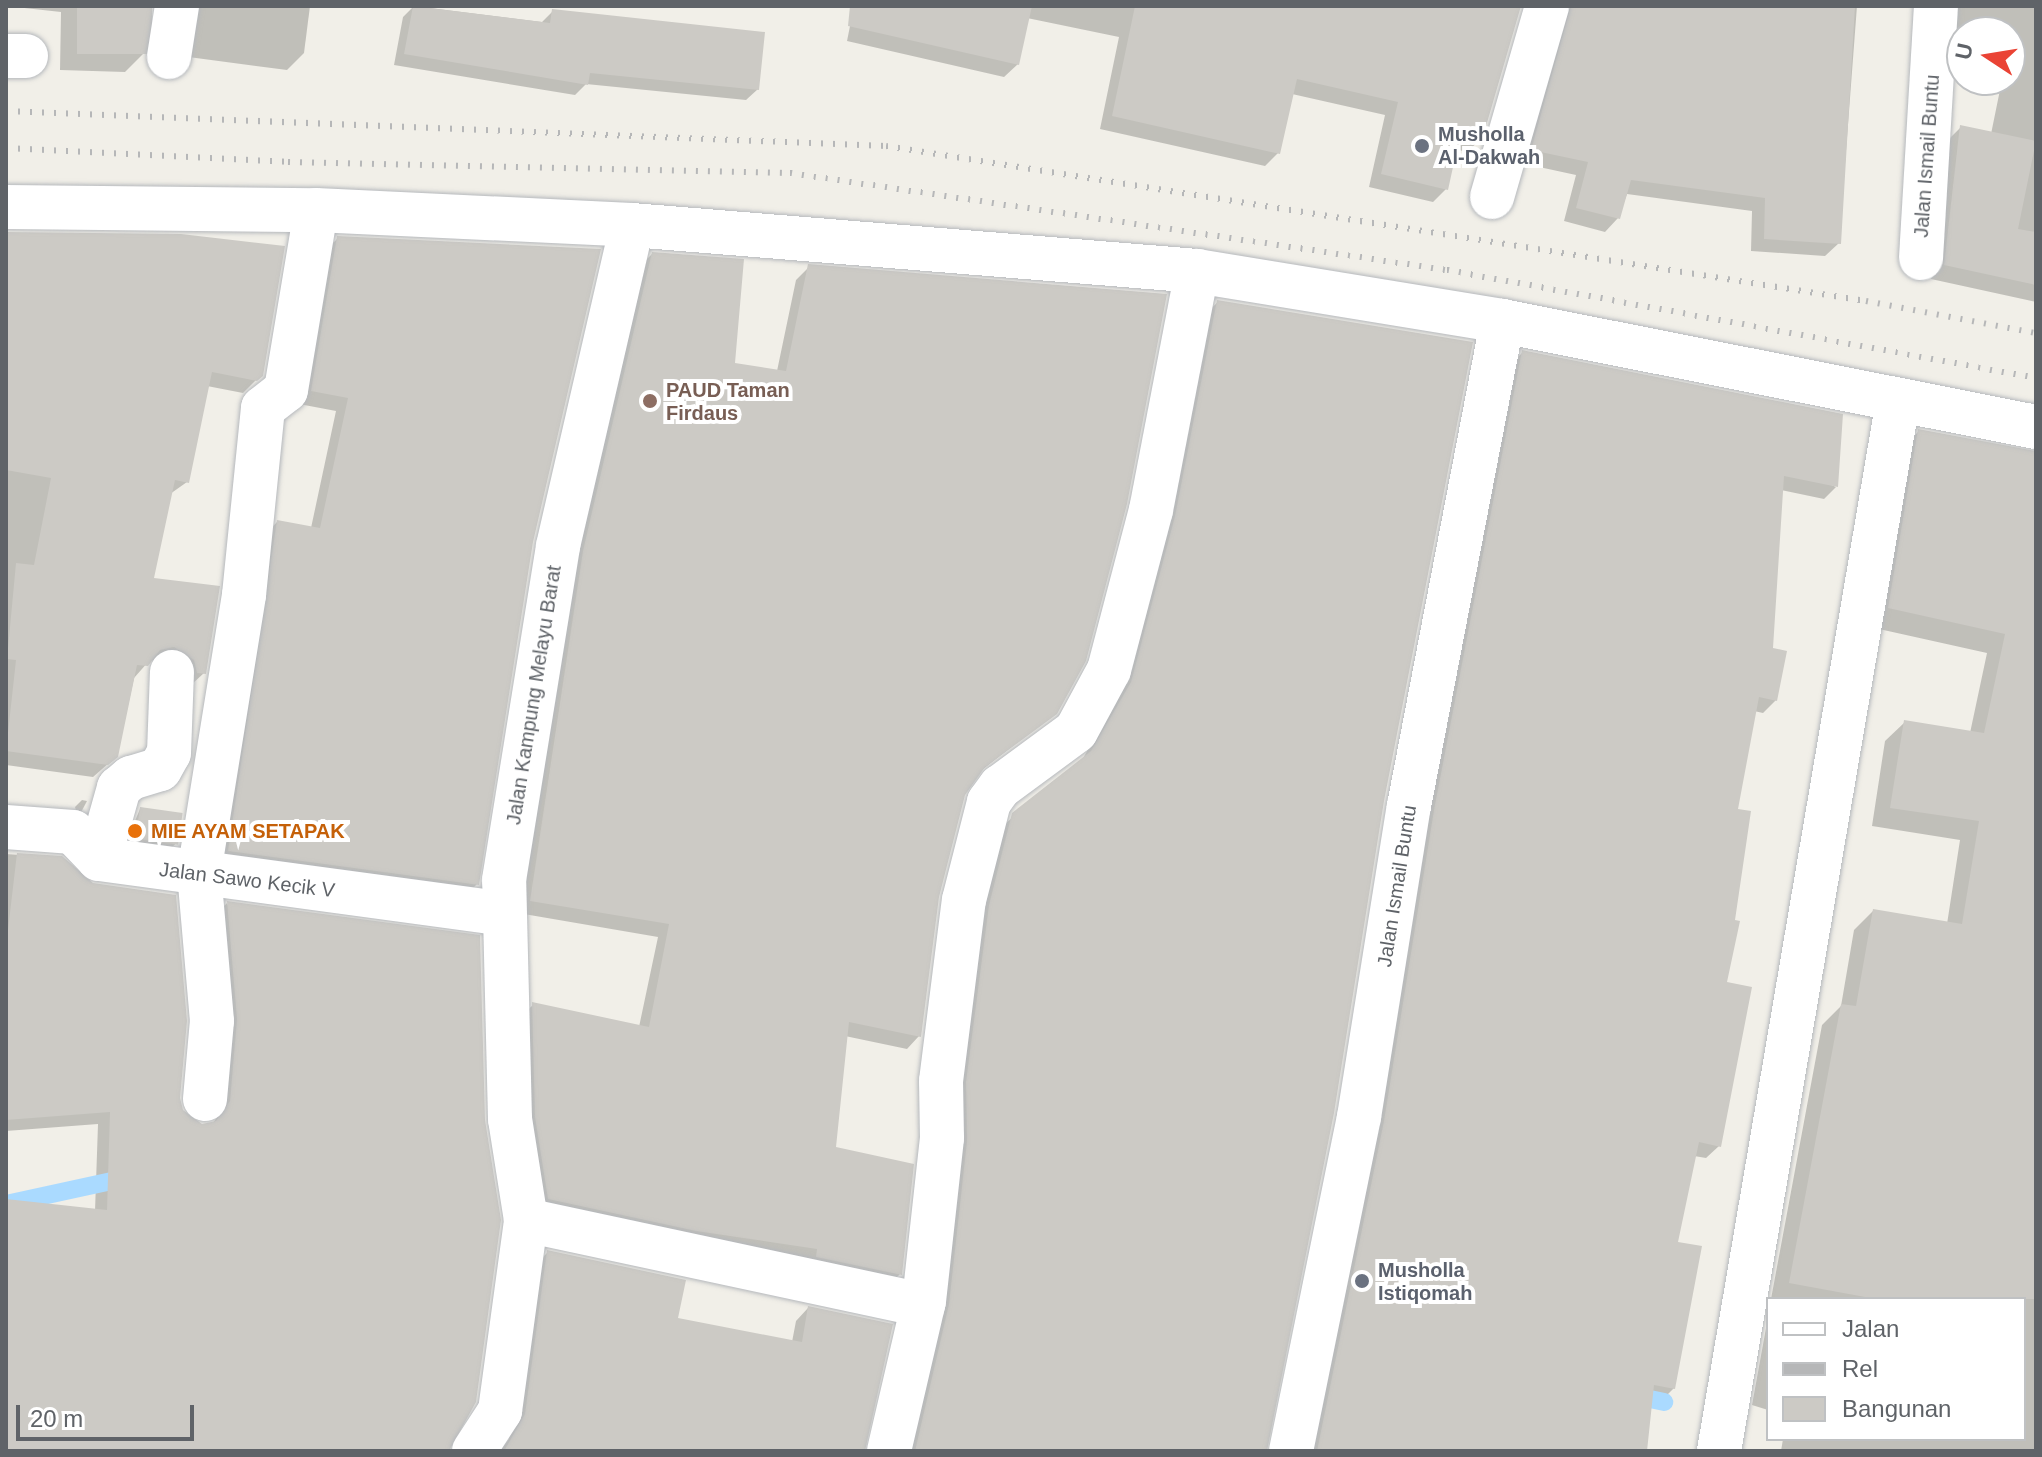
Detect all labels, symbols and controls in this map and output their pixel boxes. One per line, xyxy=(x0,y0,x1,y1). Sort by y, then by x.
north arrow xyxy=(1946,16,2026,96)
text: U xyxy=(1950,41,1978,62)
street label: Jalan Ismail Buntu xyxy=(1909,74,1945,238)
place label: Musholla Al-Dakwah xyxy=(1438,122,1540,169)
marker: Musholla Al-Dakwah xyxy=(1413,137,1431,155)
place label: PAUD Taman Firdaus xyxy=(666,378,790,425)
marker: PAUD Taman Firdaus xyxy=(641,392,659,410)
street label: Jalan Kampung Melayu Barat xyxy=(502,564,566,826)
street label: Jalan Ismail Buntu xyxy=(1372,803,1422,969)
place label: MIE AYAM SETAPAK xyxy=(151,819,345,843)
marker: MIE AYAM SETAPAK xyxy=(126,822,144,840)
street label: Jalan Sawo Kecik V xyxy=(158,857,336,903)
place label: Musholla Istiqomah xyxy=(1378,1258,1472,1305)
marker: Musholla Istiqomah xyxy=(1353,1272,1371,1290)
legend xyxy=(1766,1297,2026,1441)
text: Jalan xyxy=(1842,1315,1899,1342)
text: Rel xyxy=(1842,1355,1878,1382)
scale bar xyxy=(20,1389,198,1439)
text: Bangunan xyxy=(1842,1395,1951,1422)
text: 20 m xyxy=(30,1405,83,1432)

